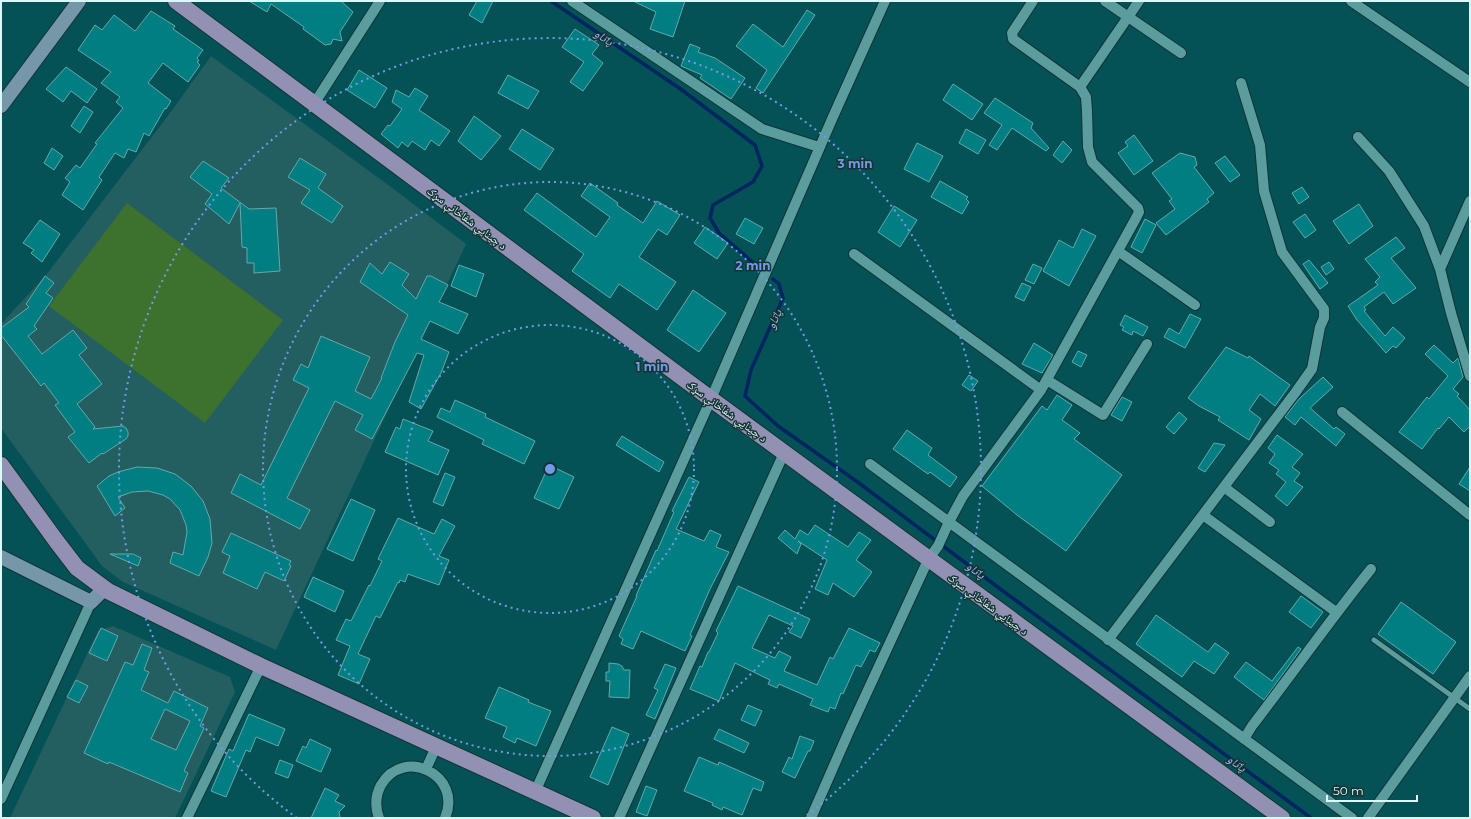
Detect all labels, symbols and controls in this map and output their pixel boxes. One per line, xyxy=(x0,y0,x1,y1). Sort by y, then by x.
water label: پاتاو xyxy=(591,25,617,49)
text: 3 min xyxy=(837,156,873,171)
street label: د چينايي شفاخانې سړک xyxy=(422,184,510,256)
text: 2 min xyxy=(736,258,770,273)
water label: پاتاو xyxy=(763,306,785,332)
text: 1 min xyxy=(636,359,668,374)
street label: د چينايي شفاخانې سړک xyxy=(682,377,770,448)
centre of rings xyxy=(543,462,557,476)
water label: پاتاو xyxy=(963,557,989,583)
street label: د چينايي شفاخانې سړک xyxy=(943,570,1031,641)
water label: پاتاو xyxy=(1224,750,1250,776)
scale bar xyxy=(1327,777,1417,803)
text: 50 m xyxy=(1333,783,1364,798)

